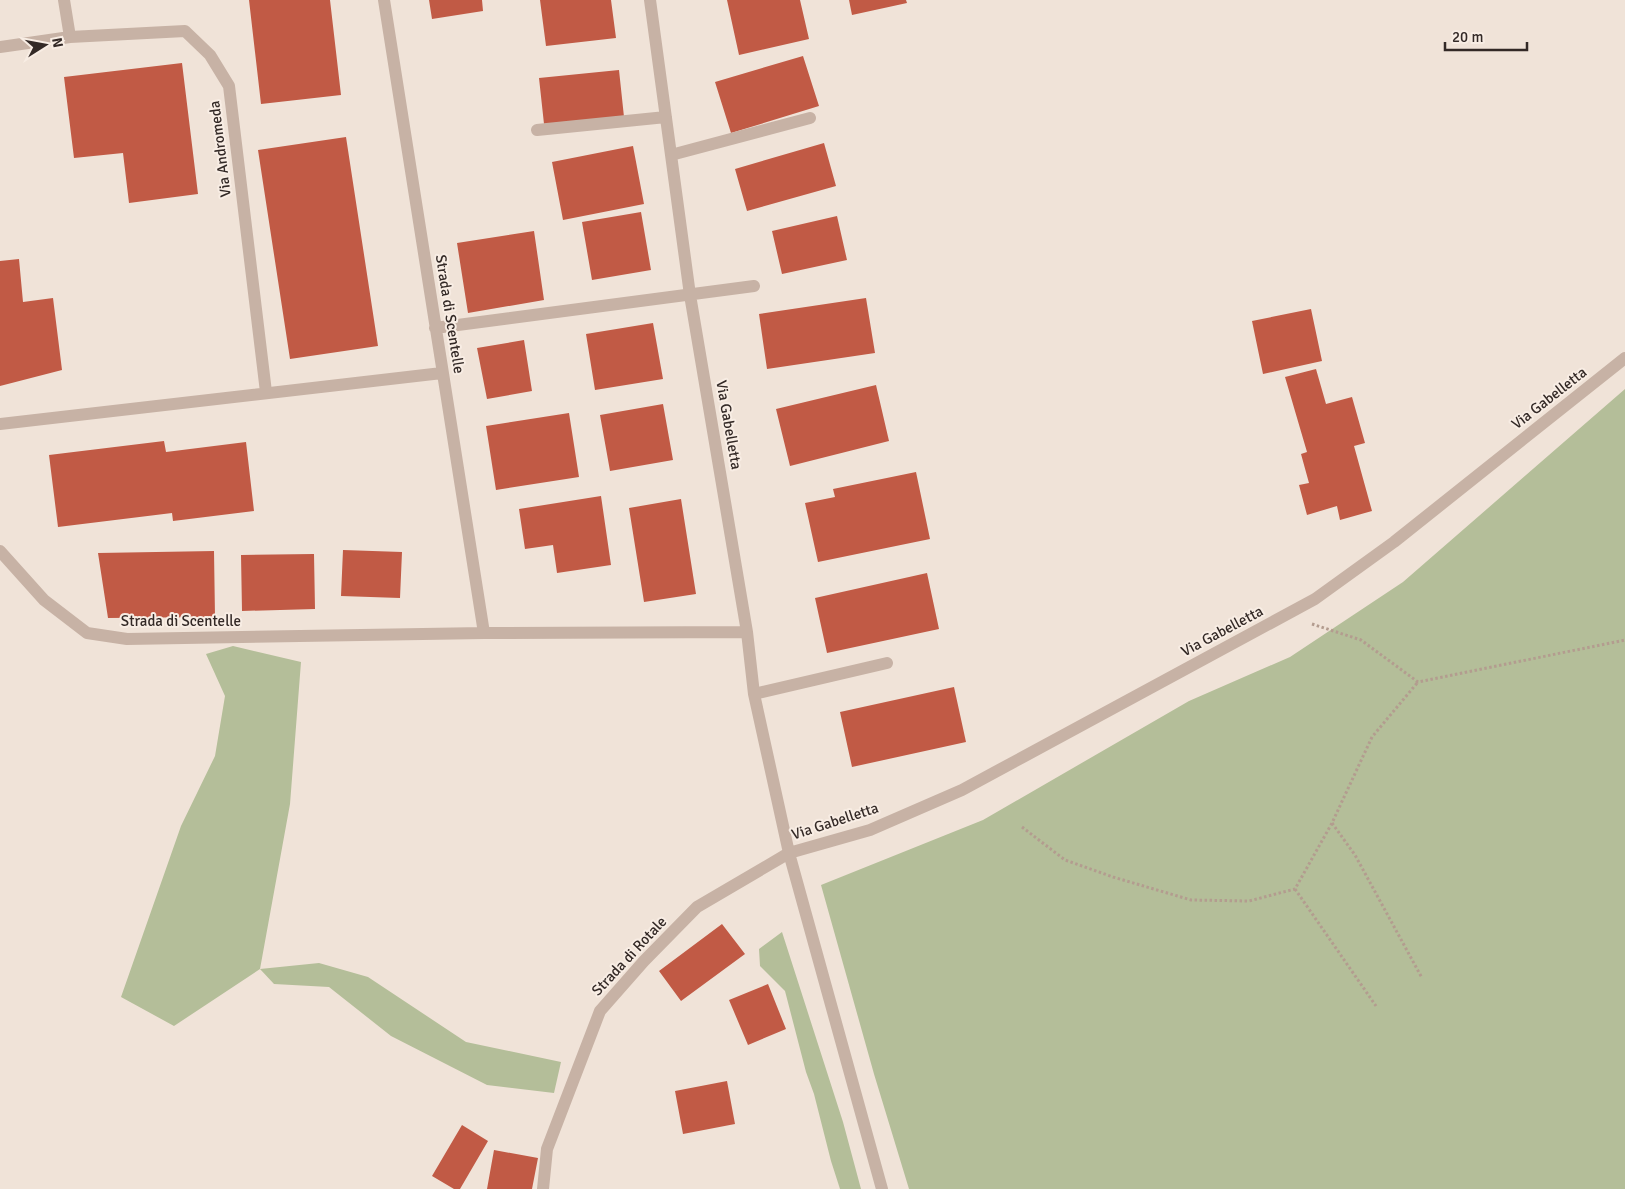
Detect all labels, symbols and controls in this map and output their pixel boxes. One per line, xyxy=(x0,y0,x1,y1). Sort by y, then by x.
north arrow xyxy=(20,20,70,70)
scale bar xyxy=(1445,20,1528,52)
text: 20 m xyxy=(1452,28,1483,46)
text: N xyxy=(48,36,67,49)
street label: Via Andromeda xyxy=(205,100,235,198)
street label: Strada di Scentelle xyxy=(432,253,468,375)
street label: Via Gabelletta xyxy=(1508,363,1590,433)
street label: Via Gabelletta xyxy=(712,379,746,471)
street label: Via Gabelletta xyxy=(1178,602,1266,660)
street label: Strada di Scentelle xyxy=(121,612,241,630)
street label: Via Gabelletta xyxy=(789,798,881,844)
street label: Strada di Rotale xyxy=(588,913,670,999)

